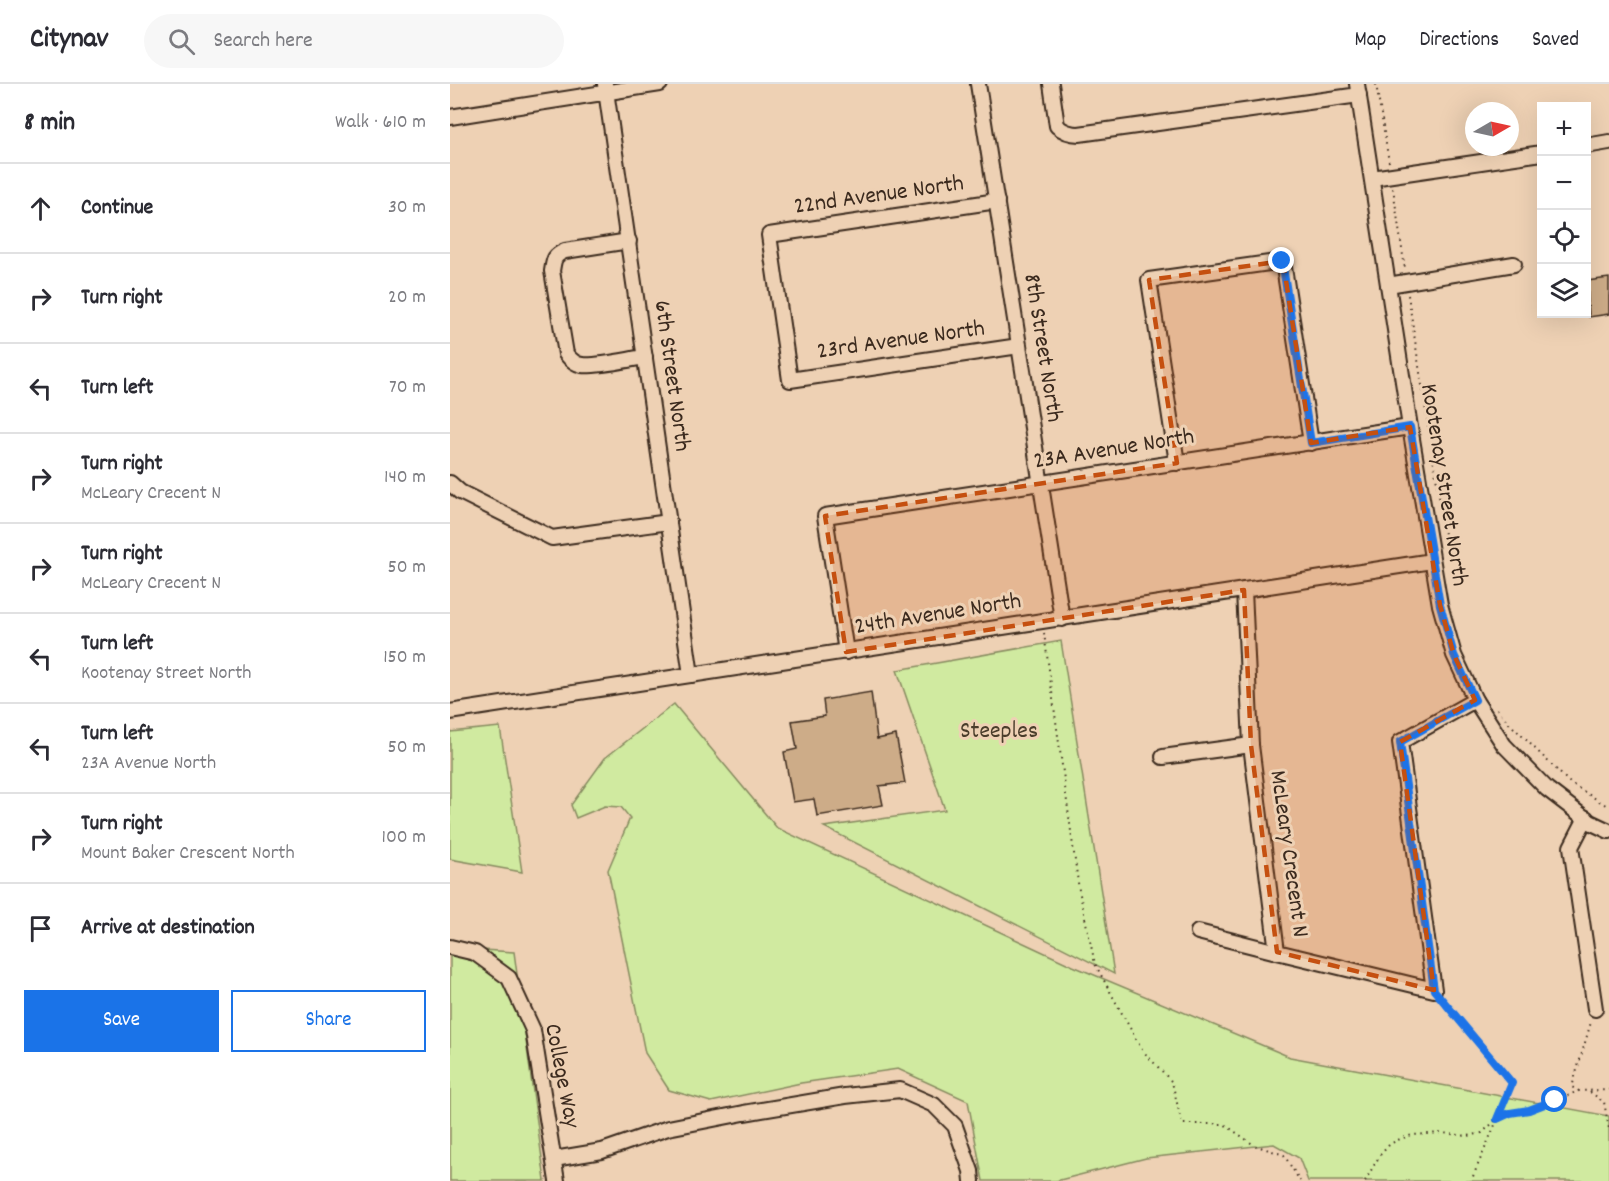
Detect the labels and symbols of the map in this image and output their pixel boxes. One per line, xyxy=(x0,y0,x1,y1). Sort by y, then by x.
north arrow xyxy=(1465,102,1519,156)
street label: 22nd Avenue North xyxy=(792,167,966,225)
route end xyxy=(1268,247,1294,273)
street label: 8th Street North xyxy=(1013,271,1071,425)
street label: 6th Street North xyxy=(644,298,698,454)
street label: 23rd Avenue North xyxy=(815,312,987,370)
street label: Kootenay Street North xyxy=(1410,381,1476,589)
street label: 23A Avenue North xyxy=(1031,421,1197,479)
street label: 24th Avenue North xyxy=(852,585,1024,645)
park label: Steeples xyxy=(960,715,1038,749)
street label: McLeary Crecent N xyxy=(1259,768,1317,940)
street label: College Way xyxy=(534,1021,588,1132)
route start xyxy=(1541,1086,1567,1112)

